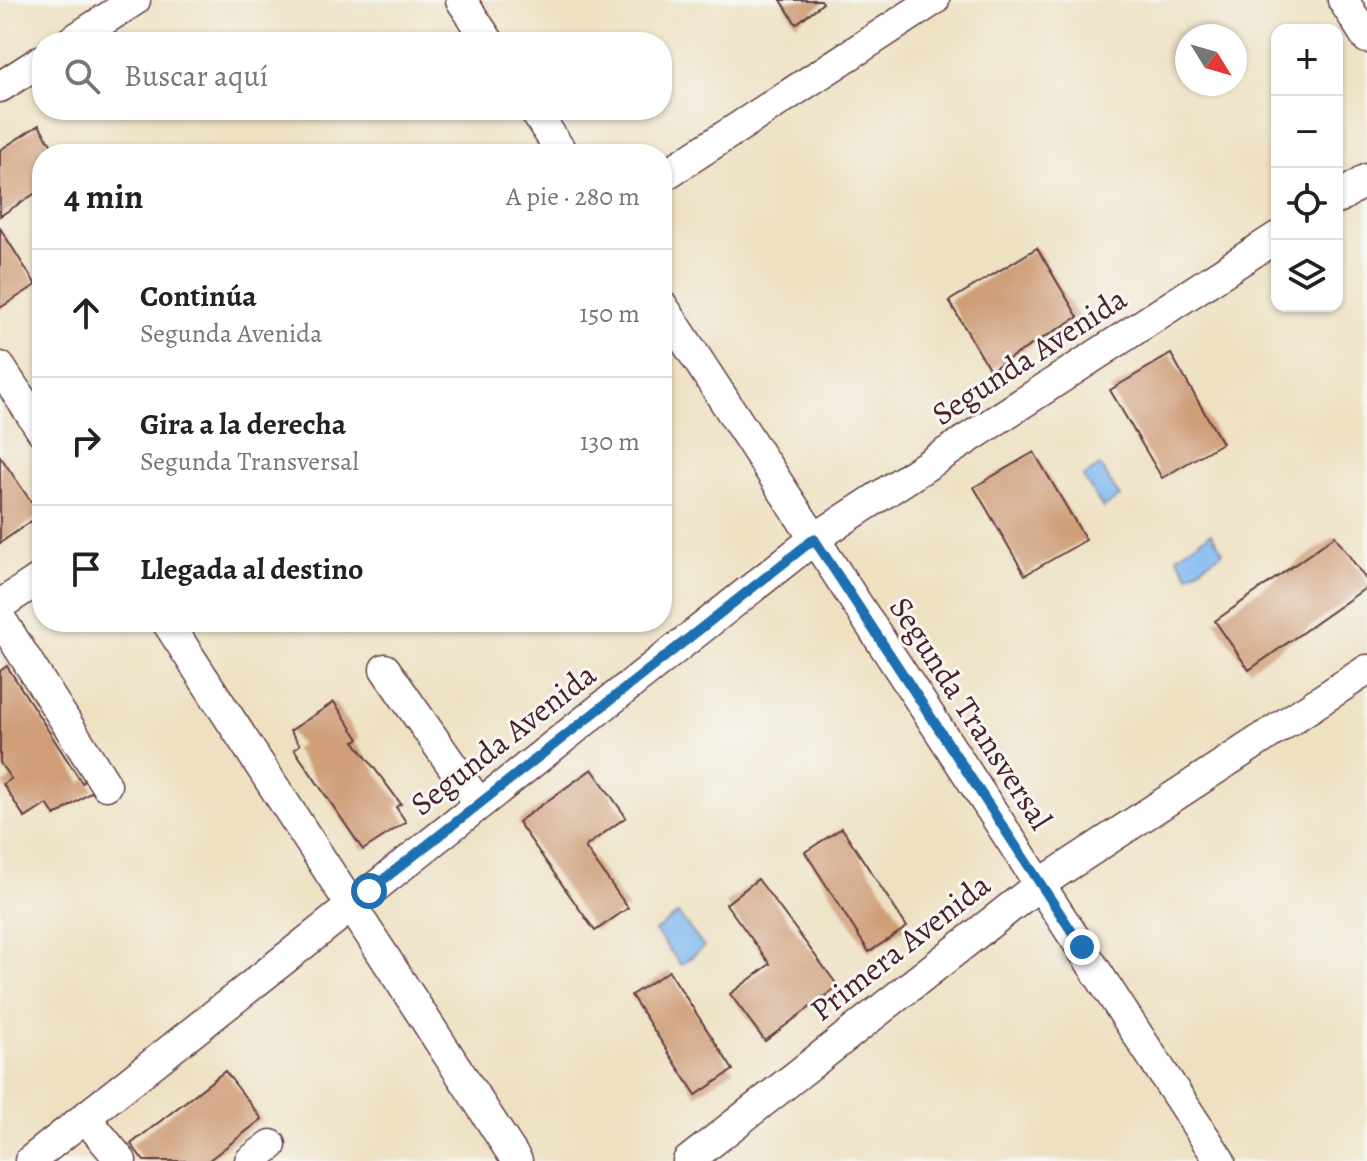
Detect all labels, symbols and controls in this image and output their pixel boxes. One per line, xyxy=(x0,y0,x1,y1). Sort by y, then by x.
north arrow xyxy=(1175,24,1247,96)
map controls xyxy=(1271,24,1343,312)
button: + xyxy=(1271,24,1343,96)
search box xyxy=(32,32,672,120)
icon: search xyxy=(60,54,104,98)
text: Buscar aquí xyxy=(124,56,268,96)
button: − xyxy=(1271,96,1343,168)
button: locate xyxy=(1271,168,1343,240)
text: 4 min xyxy=(64,173,143,220)
text: A pie · 280 m xyxy=(506,179,640,214)
button: layers xyxy=(1271,240,1343,312)
text: Continúa xyxy=(140,276,257,316)
street label: Segunda Avenida xyxy=(923,276,1135,436)
icon: ahead xyxy=(64,291,108,335)
text: 150 m xyxy=(579,296,640,331)
text: Segunda Avenida xyxy=(140,316,322,351)
text: Gira a la derecha xyxy=(140,404,346,444)
icon: right xyxy=(64,419,108,463)
text: 130 m xyxy=(580,424,640,459)
text: Segunda Transversal xyxy=(140,444,359,479)
icon: arrive xyxy=(64,547,108,591)
text: Llegada al destino xyxy=(140,549,363,589)
street label: Segunda Transversal xyxy=(879,588,1063,838)
street label: Segunda Avenida xyxy=(401,653,605,825)
street label: Primera Avenida xyxy=(801,863,999,1031)
route start xyxy=(351,873,387,909)
route end xyxy=(1064,929,1100,965)

